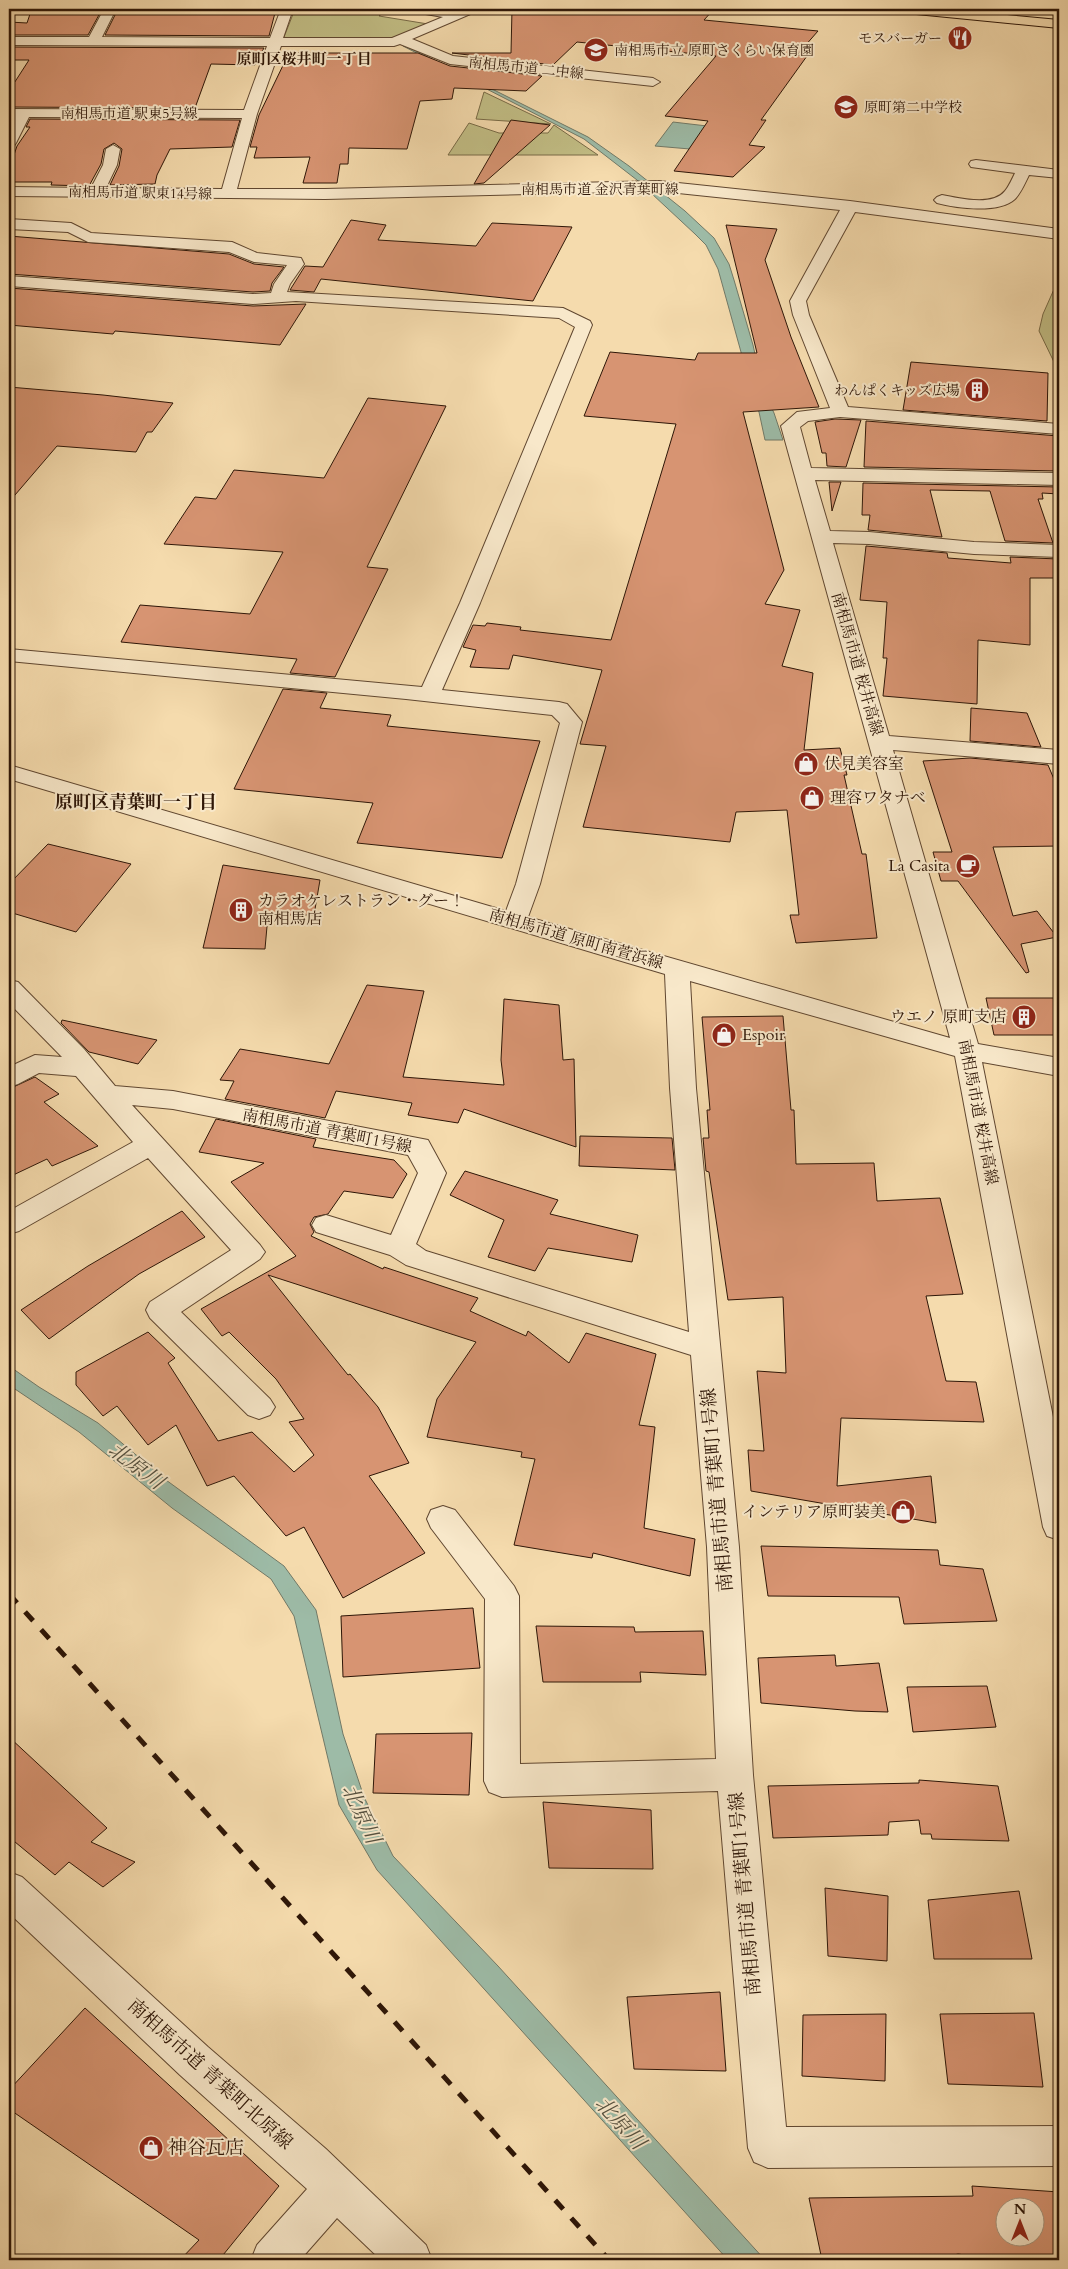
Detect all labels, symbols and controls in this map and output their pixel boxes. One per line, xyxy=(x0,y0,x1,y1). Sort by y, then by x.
restaurant icon: モスバーガー xyxy=(947,25,973,51)
place label: モスバーガー xyxy=(858,29,942,48)
school or university icon: 南相馬市立 原町さくらい保育園 xyxy=(583,37,609,63)
place label: 南相馬市立 原町さくらい保育園 xyxy=(614,41,814,60)
district label: 原町区桜井町一丁目 xyxy=(236,49,372,69)
street label: 南相馬市道 二中線 xyxy=(467,53,585,83)
school or university icon: 原町第二中学校 xyxy=(833,94,859,120)
place label: 原町第二中学校 xyxy=(864,98,962,117)
street label: 南相馬市道 駅東5号線 xyxy=(61,104,197,123)
street label: 南相馬市道 金沢青葉町線 xyxy=(521,180,679,199)
street label: 南相馬市道 駅東14号線 xyxy=(68,182,212,204)
building icon: わんぱくキッズ広場 xyxy=(964,377,990,403)
place label: わんぱくキッズ広場 xyxy=(834,381,960,400)
street label: 南相馬市道 桜井高線 xyxy=(826,590,888,738)
shop icon: 伏見美容室 xyxy=(793,751,819,777)
place label: 伏見美容室 xyxy=(824,753,904,775)
shop icon: 理容ワタナベ xyxy=(799,785,825,811)
place label: 理容ワタナベ xyxy=(830,787,926,809)
district label: 原町区青葉町一丁目 xyxy=(55,790,217,815)
cafe icon: La Casita xyxy=(955,853,981,879)
place label: La Casita xyxy=(888,855,950,877)
place label: カラオケレストラン・グー！ 南相馬店 xyxy=(258,890,465,930)
building icon: カラオケレストラン・グー！ 南相馬店 xyxy=(228,897,254,923)
street label: 南相馬市道 原町南萱浜線 xyxy=(486,904,666,974)
building icon: ウエノ 原町支店 xyxy=(1011,1004,1037,1030)
place label: ウエノ 原町支店 xyxy=(890,1006,1006,1028)
shop icon: Espoir xyxy=(711,1022,737,1048)
place label: Espoir xyxy=(742,1024,785,1046)
street label: 南相馬市道 桜井高線 xyxy=(953,1037,1003,1187)
street label: 南相馬市道 青葉町1号線 xyxy=(240,1104,414,1158)
street label: 南相馬市道 青葉町1号線 xyxy=(695,1387,739,1593)
water label: 北原川 xyxy=(102,1435,171,1498)
shop icon: インテリア原町装美 xyxy=(890,1499,916,1525)
place label: インテリア原町装美 xyxy=(742,1501,886,1523)
water label: 北原川 xyxy=(335,1779,388,1850)
street label: 南相馬市道 青葉町1号線 xyxy=(723,1791,767,1997)
street label: 南相馬市道 青葉町北原線 xyxy=(122,1993,298,2155)
water label: 北原川 xyxy=(588,2090,653,2158)
shop icon: 神谷瓦店 xyxy=(138,2135,164,2161)
place label: 神谷瓦店 xyxy=(168,2135,244,2161)
north arrow xyxy=(996,2196,1046,2246)
text: N xyxy=(1014,2200,1026,2219)

